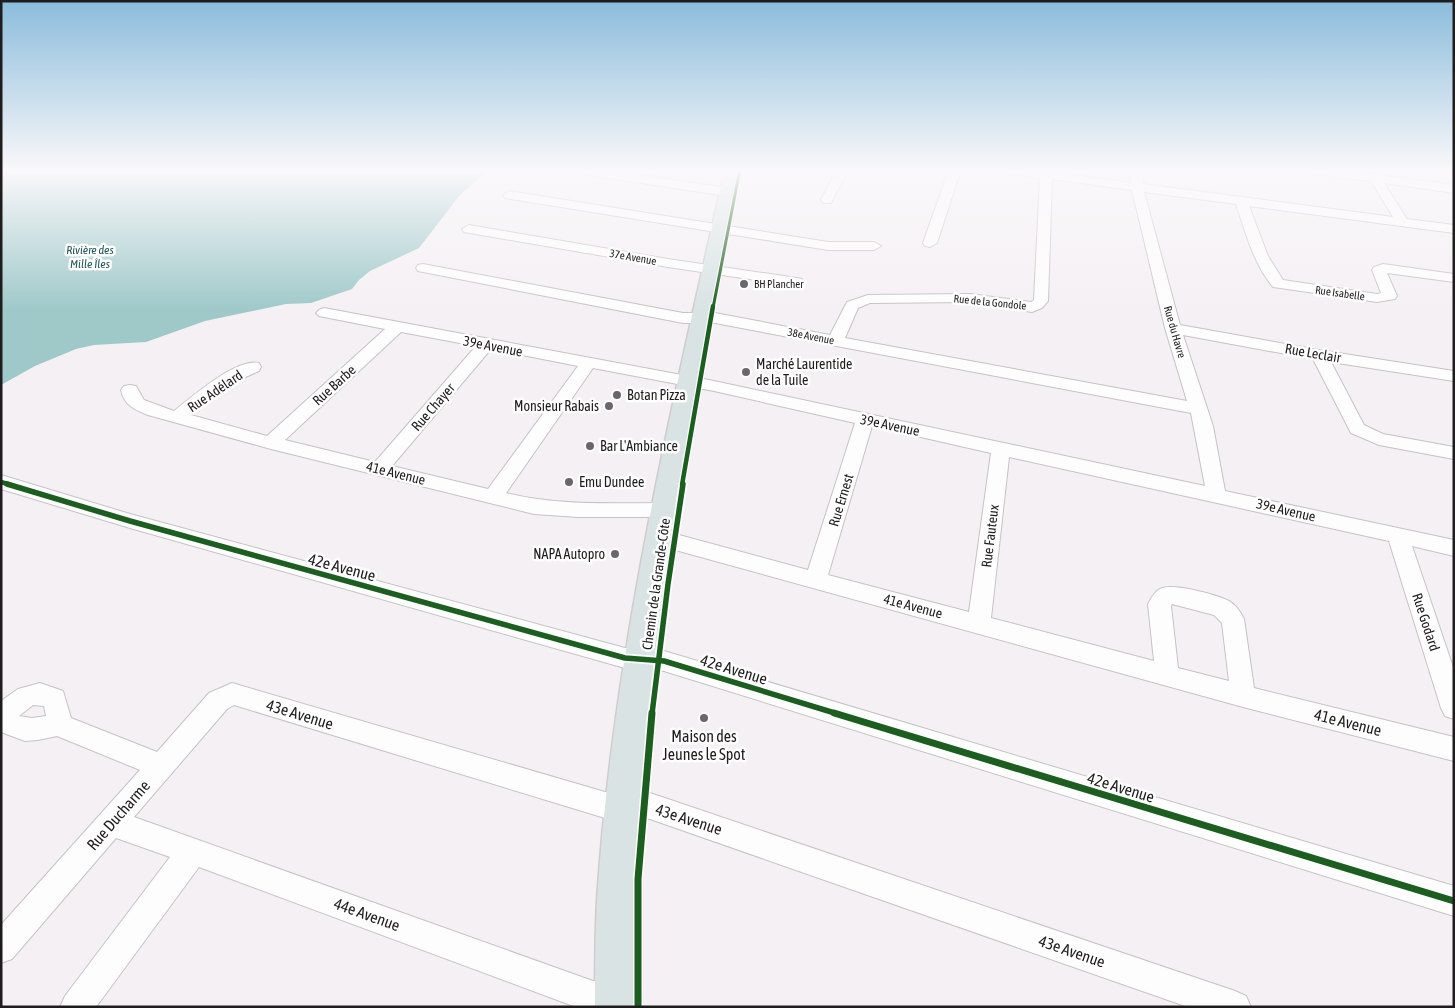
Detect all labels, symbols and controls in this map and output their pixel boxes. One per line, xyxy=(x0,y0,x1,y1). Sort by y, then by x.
water label: Rivière des Mille Îles xyxy=(66,243,114,271)
street label: 37e Avenue xyxy=(609,247,657,267)
marker: BH Plancher xyxy=(738,278,750,290)
place label: BH Plancher xyxy=(754,278,804,290)
street label: Rue Isabelle xyxy=(1314,284,1366,302)
street label: Rue de la Gondole xyxy=(953,292,1027,312)
street label: Rue du Havre xyxy=(1162,305,1188,359)
street label: 38e Avenue xyxy=(787,326,835,346)
street label: 39e Avenue xyxy=(462,332,524,360)
street label: Rue Leclair xyxy=(1284,340,1343,366)
place label: Marché Laurentide de la Tuile xyxy=(756,356,852,388)
street label: Rue Barbe xyxy=(309,362,359,408)
marker: Marché Laurentide de la Tuile xyxy=(740,366,752,378)
street label: Rue Adélard xyxy=(184,367,246,415)
street label: Rue Chayer xyxy=(408,379,459,434)
place label: Botan Pizza xyxy=(627,387,686,403)
marker: Botan Pizza xyxy=(611,389,623,401)
place label: Monsieur Rabais xyxy=(514,398,599,414)
marker: Monsieur Rabais xyxy=(603,400,615,412)
street label: 39e Avenue xyxy=(859,411,921,439)
place label: Bar L'Ambiance xyxy=(600,438,678,454)
marker: Bar L'Ambiance xyxy=(584,440,596,452)
street label: 41e Avenue xyxy=(365,458,427,488)
street label: Rue Ernest xyxy=(825,472,857,528)
place label: Emu Dundee xyxy=(579,474,644,490)
marker: Emu Dundee xyxy=(563,476,575,488)
street label: 39e Avenue xyxy=(1255,495,1317,525)
street label: Rue Fauteux xyxy=(978,503,1002,568)
street label: Chemin de la Grande-Côte xyxy=(639,517,673,651)
place label: NAPA Autopro xyxy=(533,546,605,562)
marker: NAPA Autopro xyxy=(609,548,621,560)
street label: 42e Avenue xyxy=(306,549,378,585)
street label: 41e Avenue xyxy=(882,590,944,622)
street label: Rue Godard xyxy=(1409,591,1443,653)
street label: 42e Avenue xyxy=(698,650,770,688)
street label: 43e Avenue xyxy=(264,695,336,733)
street label: 41e Avenue xyxy=(1312,705,1384,739)
marker: Maison des Jeunes le Spot xyxy=(698,712,710,724)
place label: Maison des Jeunes le Spot xyxy=(663,727,746,764)
street label: 42e Avenue xyxy=(1085,768,1157,806)
street label: Rue Ducharme xyxy=(83,776,153,854)
street label: 43e Avenue xyxy=(654,800,724,838)
street label: 44e Avenue xyxy=(332,894,402,934)
street label: 43e Avenue xyxy=(1037,931,1107,971)

